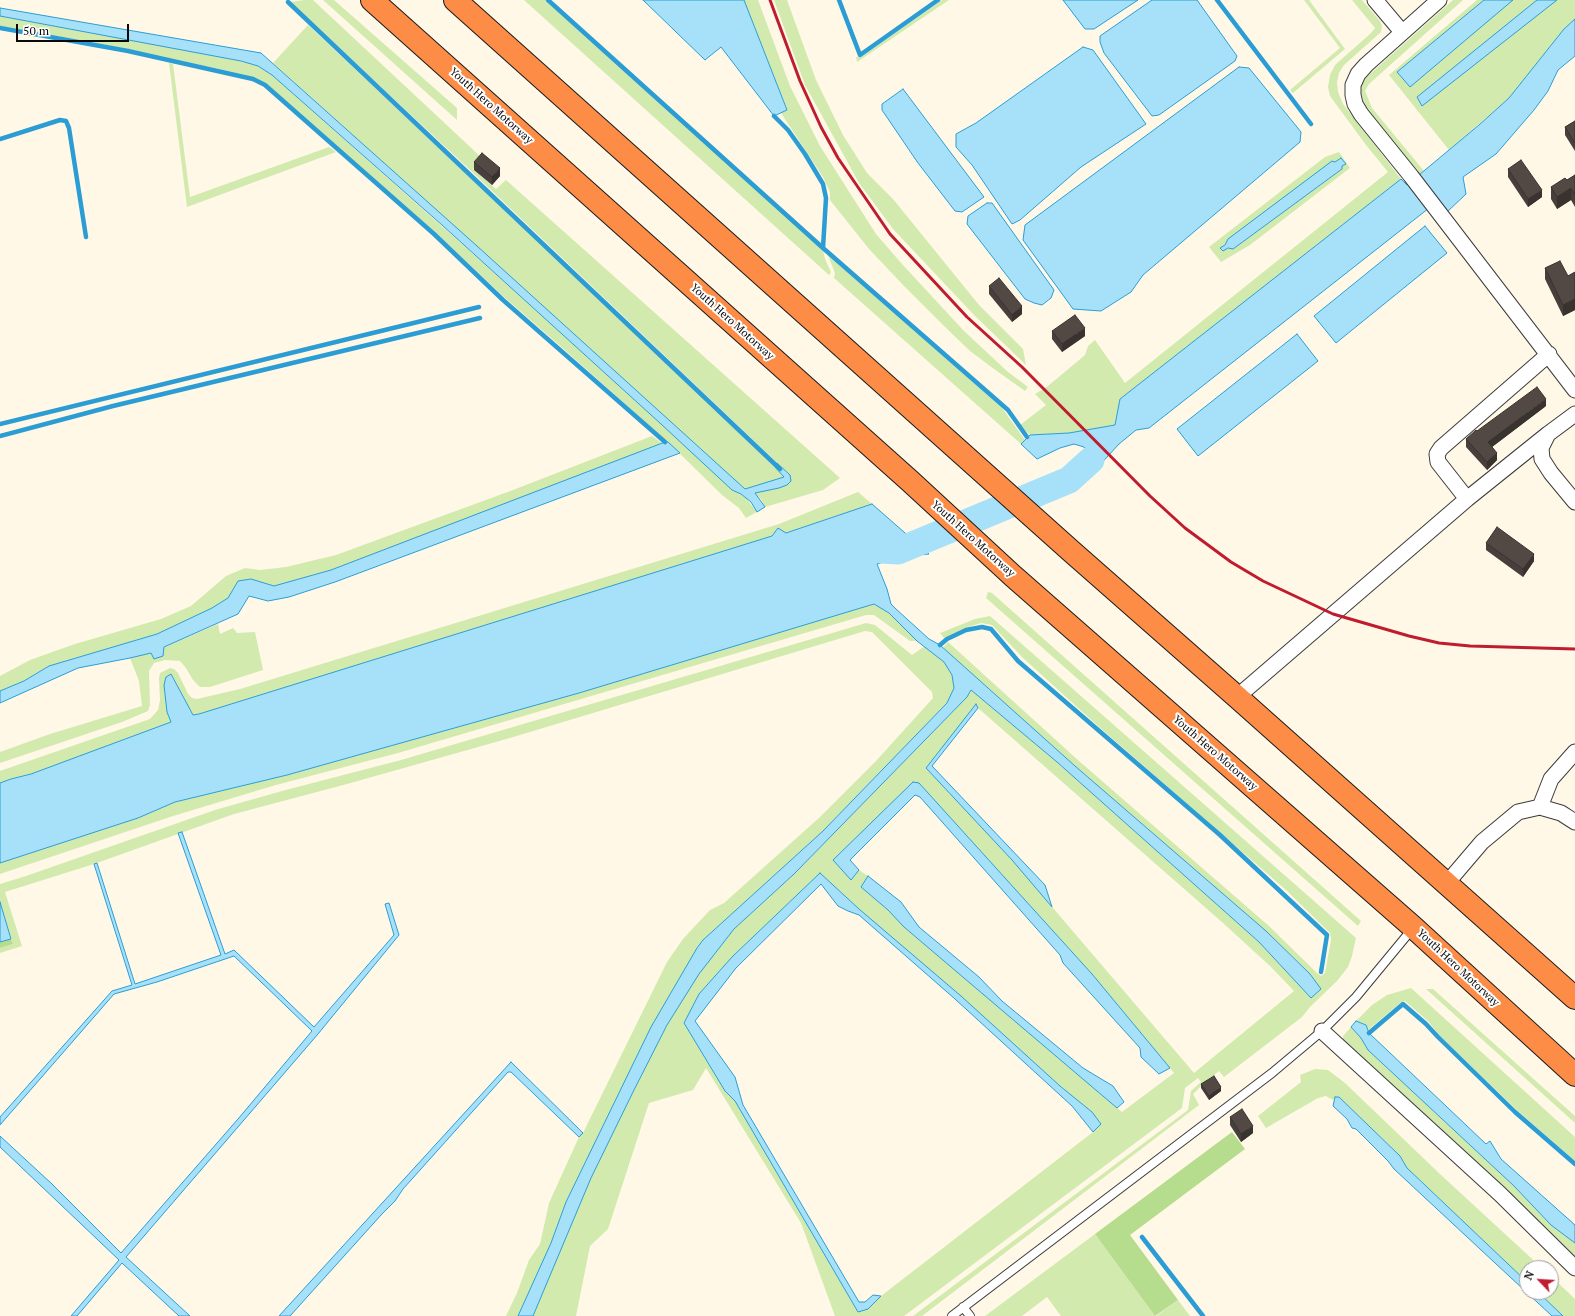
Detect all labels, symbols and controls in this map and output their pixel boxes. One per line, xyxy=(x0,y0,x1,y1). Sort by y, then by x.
scale bar xyxy=(18,16,131,42)
text: 50 m xyxy=(23,23,49,38)
street label: Youth Hero Motorway xyxy=(447,65,535,147)
street label: Youth Hero Motorway xyxy=(688,281,776,363)
street label: Youth Hero Motorway xyxy=(929,498,1017,580)
street label: Youth Hero Motorway xyxy=(1170,713,1260,793)
street label: Youth Hero Motorway xyxy=(1414,927,1502,1009)
north arrow xyxy=(1519,1260,1559,1300)
text: N xyxy=(1521,1269,1537,1282)

